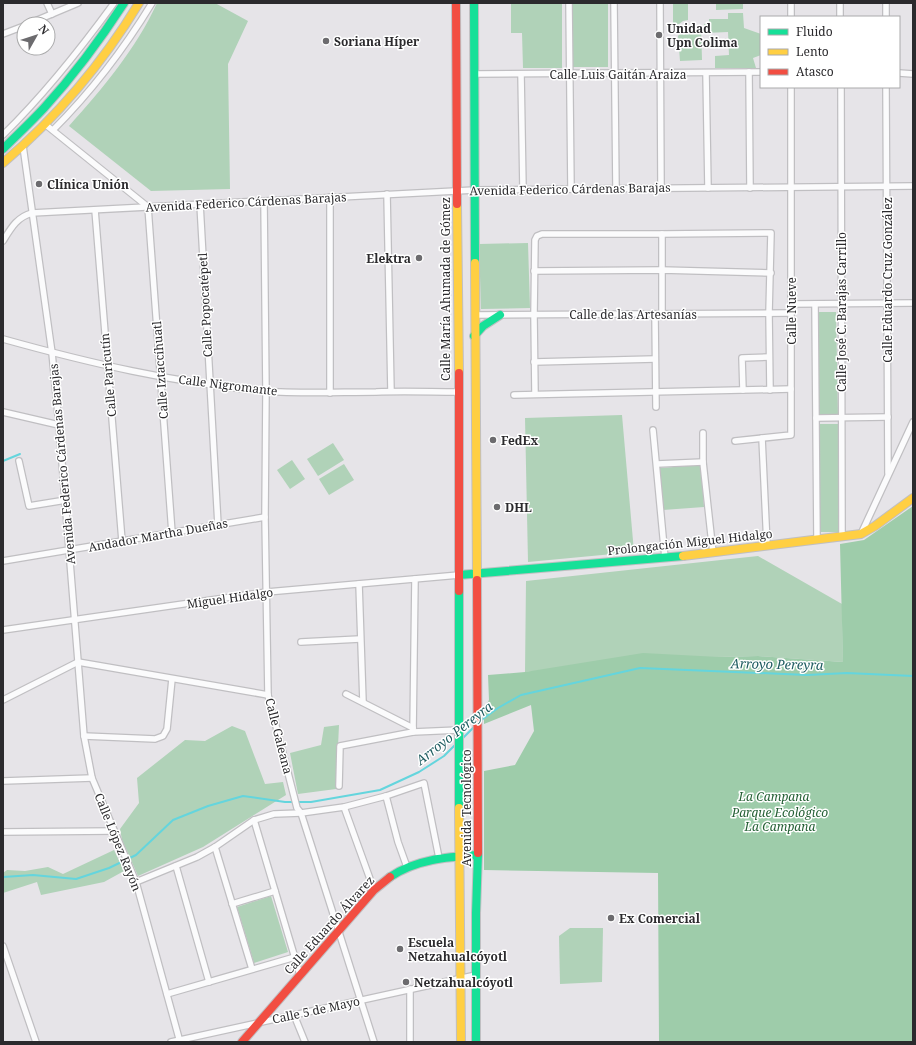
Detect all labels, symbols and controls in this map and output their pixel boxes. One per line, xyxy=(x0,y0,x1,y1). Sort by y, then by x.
north arrow xyxy=(16,16,56,56)
legend xyxy=(760,16,900,88)
place label: Unidad Upn Colima xyxy=(667,20,738,51)
text: N xyxy=(36,21,53,38)
text: Fluido xyxy=(796,23,833,40)
marker: Unidad Upn Colima xyxy=(654,30,664,40)
place label: Soriana Híper xyxy=(334,33,420,50)
marker: Soriana Híper xyxy=(321,36,331,46)
text: Lento xyxy=(796,43,829,60)
text: Atasco xyxy=(796,63,834,80)
street label: Calle Luis Gaitán Araiza xyxy=(550,66,687,83)
place label: Clínica Unión xyxy=(47,176,129,193)
marker: Clínica Unión xyxy=(34,179,44,189)
street label: Avenida Federico Cárdenas Barajas xyxy=(469,179,671,199)
street label: Avenida Federico Cárdenas Barajas xyxy=(145,188,347,216)
street label: Calle María Ahumada de Gómez xyxy=(437,197,454,381)
street label: Calle Eduardo Cruz González xyxy=(879,197,896,363)
street label: Calle José C. Barajas Carrillo xyxy=(833,232,850,392)
place label: Elektra xyxy=(366,250,411,267)
street label: Calle Popocatépetl xyxy=(194,252,216,358)
marker: Elektra xyxy=(414,253,424,263)
street label: Calle Nueve xyxy=(783,277,800,345)
street label: Calle de las Artesanías xyxy=(569,306,697,323)
street label: Calle Iztaccíhuatl xyxy=(148,320,172,420)
street label: Calle Paricutín xyxy=(96,332,120,418)
street label: Avenida Federico Cárdenas Barajas xyxy=(45,363,79,565)
street label: Calle Nigromante xyxy=(178,370,278,400)
place label: FedEx xyxy=(501,432,538,449)
marker: FedEx xyxy=(488,435,498,445)
place label: DHL xyxy=(505,499,532,516)
marker: DHL xyxy=(492,502,502,512)
street label: Andador Martha Dueñas xyxy=(87,514,229,556)
street label: Prolongación Miguel Hidalgo xyxy=(607,525,773,559)
street label: Miguel Hidalgo xyxy=(186,584,274,612)
water label: Arroyo Pereyra xyxy=(729,654,824,674)
street label: Calle Galeana xyxy=(261,696,297,776)
water label: Arroyo Pereyra xyxy=(411,697,497,769)
street label: Avenida Tecnológico xyxy=(458,749,475,867)
park label: La Campana xyxy=(738,788,809,805)
street label: Calle López Rayón xyxy=(91,790,146,894)
park label: Parque Ecológico La Campana xyxy=(731,804,828,835)
street label: Calle Eduardo Álvarez xyxy=(280,872,378,978)
place label: Ex Comercial xyxy=(619,910,701,927)
marker: Ex Comercial xyxy=(606,913,616,923)
place label: Escuela Netzahualcóyotl xyxy=(408,934,508,965)
marker: Escuela Netzahualcóyotl xyxy=(395,944,405,954)
place label: Netzahualcóyotl xyxy=(414,974,514,991)
marker: Netzahualcóyotl xyxy=(401,977,411,987)
street label: Calle 5 de Mayo xyxy=(271,992,362,1028)

